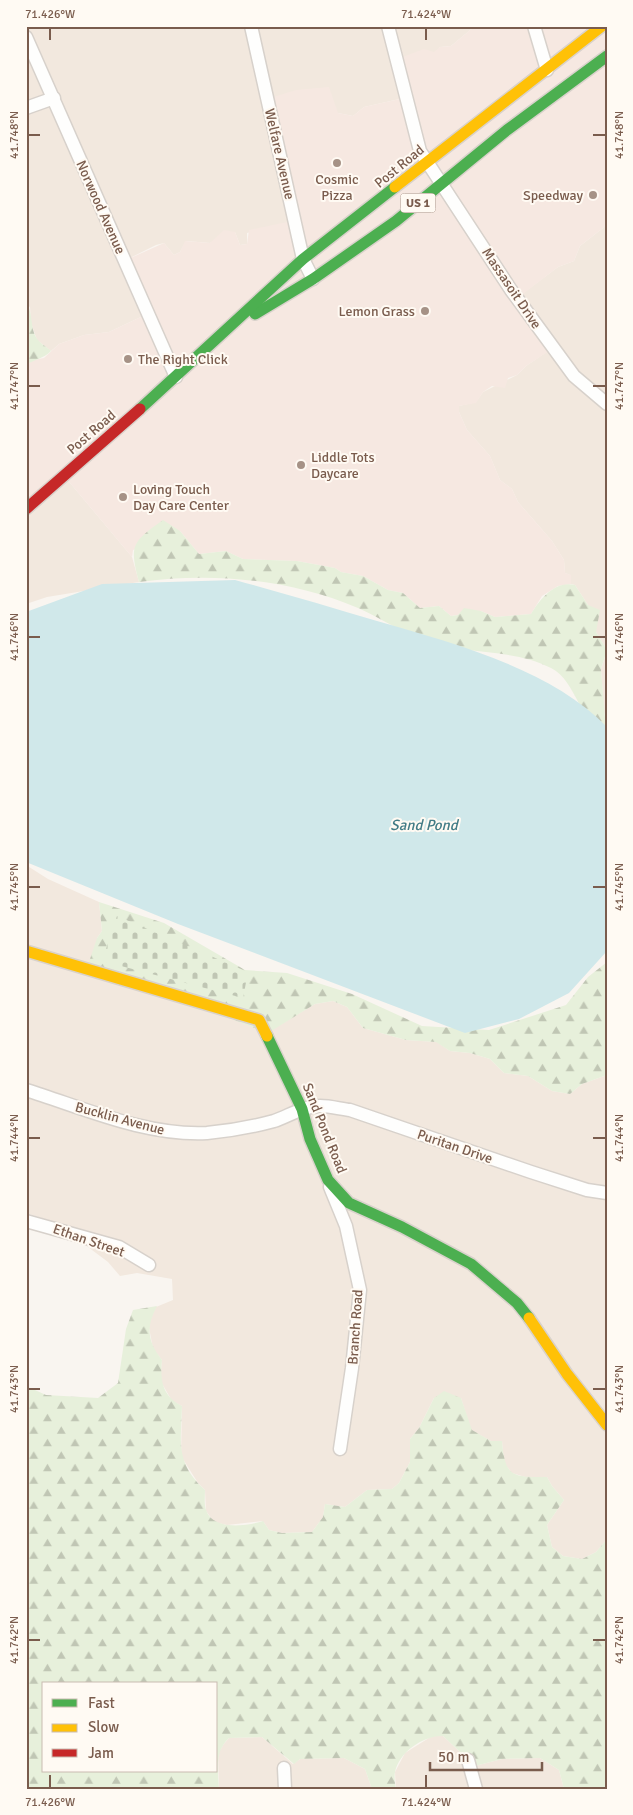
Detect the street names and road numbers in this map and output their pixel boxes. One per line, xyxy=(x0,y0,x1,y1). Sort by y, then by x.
street label: Welfare Avenue xyxy=(261,107,298,201)
street label: Post Road xyxy=(371,141,428,192)
street label: Norwood Avenue xyxy=(72,158,129,257)
road number: US 1 xyxy=(400,194,436,212)
street label: Massasoit Drive xyxy=(478,244,545,332)
street label: Post Road xyxy=(64,407,119,458)
street label: Sand Pond Road xyxy=(299,1081,350,1176)
street label: Bucklin Avenue xyxy=(73,1098,166,1139)
street label: Puritan Drive xyxy=(415,1126,495,1167)
street label: Ethan Street xyxy=(51,1220,127,1261)
street label: Branch Road xyxy=(344,1289,367,1365)

